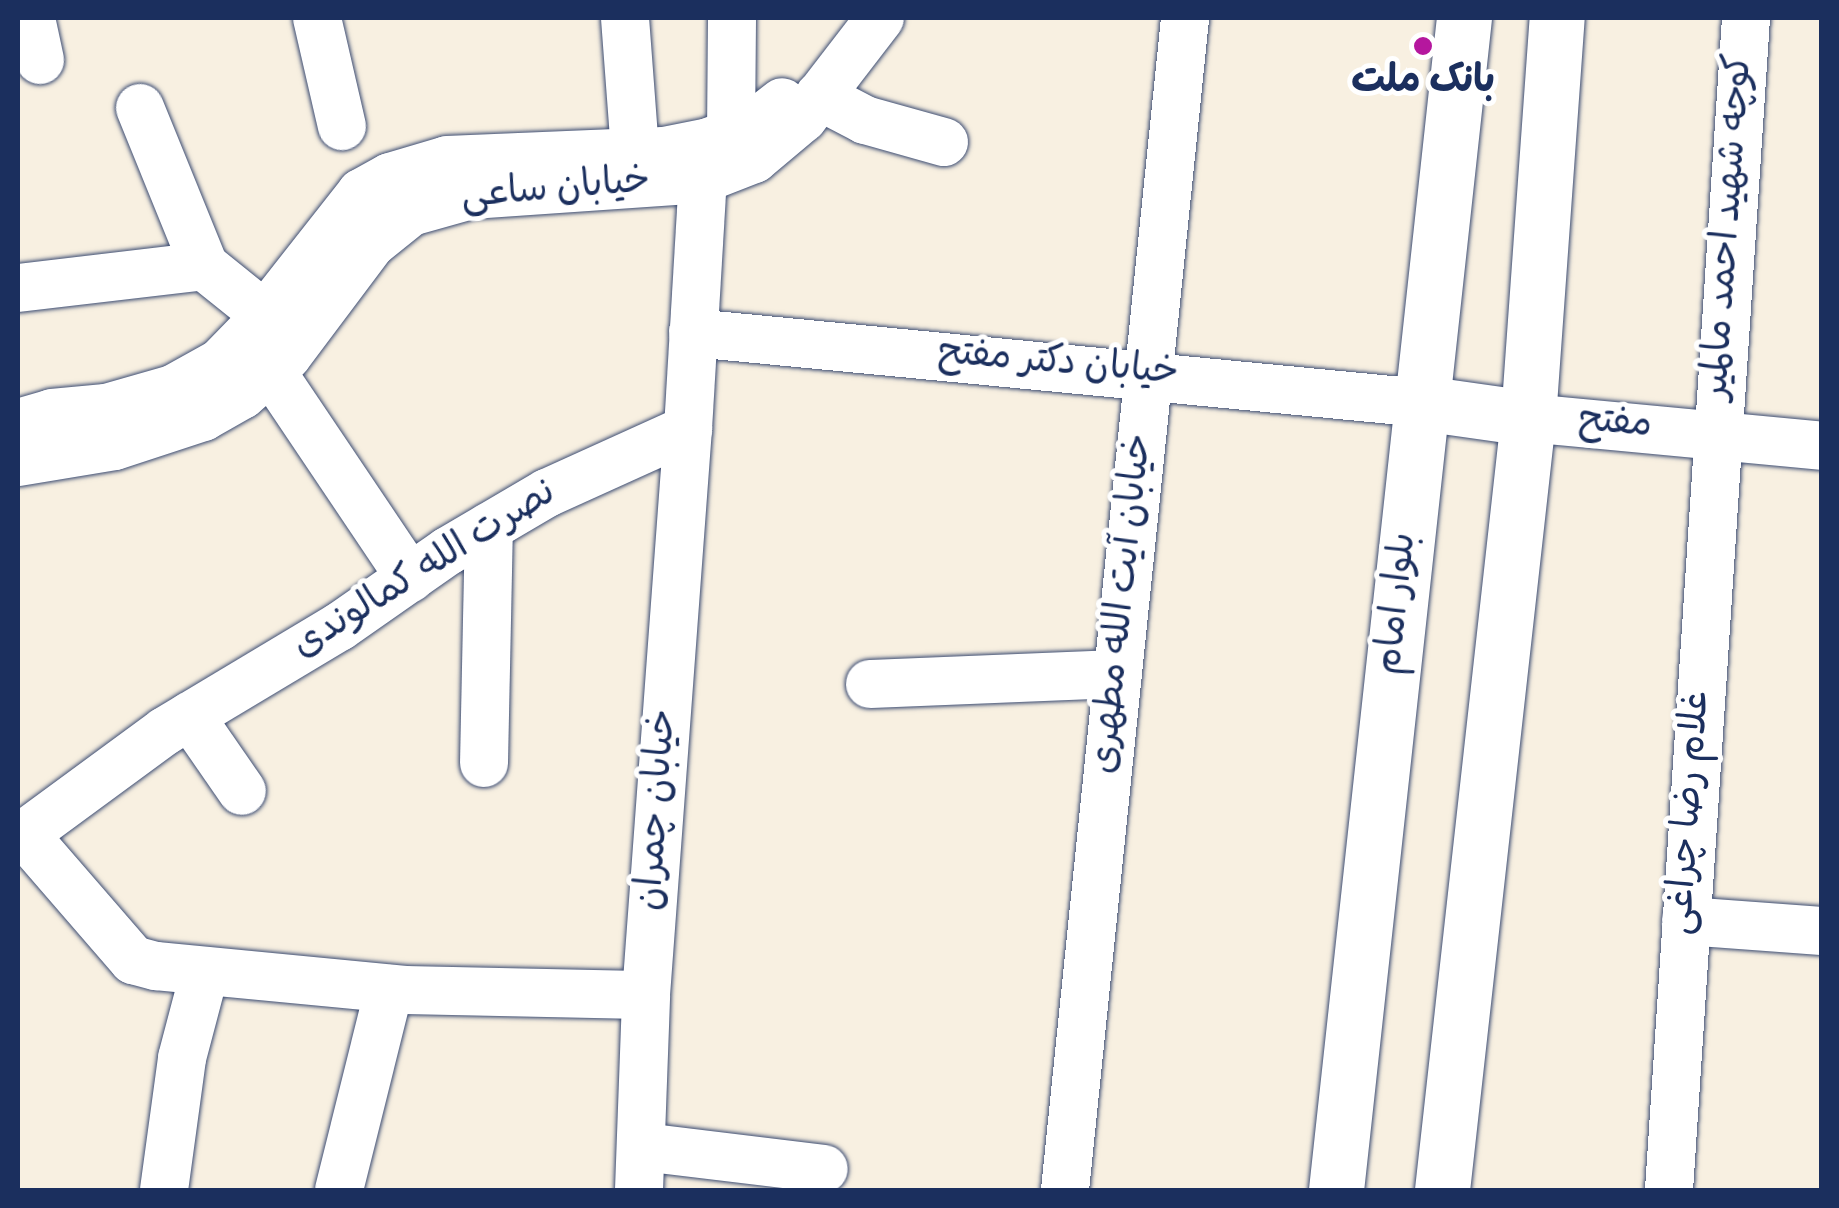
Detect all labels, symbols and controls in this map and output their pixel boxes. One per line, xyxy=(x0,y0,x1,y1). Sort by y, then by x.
marker: بانک ملت xyxy=(1412,35,1434,57)
street label: کوچه شهید احمد مالمیر xyxy=(1696,52,1766,402)
place label: بانک ملت xyxy=(1351,62,1495,108)
street label: خیابان ساعی xyxy=(460,161,652,223)
street label: خیابان دکتر مفتح xyxy=(936,333,1180,399)
street label: مفتح xyxy=(1576,400,1654,452)
street label: خیابان آیت الله مطهری xyxy=(1084,432,1166,776)
street label: نصرت الله کمالوندی xyxy=(286,473,566,671)
street label: بلوار امام xyxy=(1370,531,1430,677)
street label: غلام رضا چراغی xyxy=(1661,689,1723,937)
street label: خیابان چمران xyxy=(630,708,690,912)

